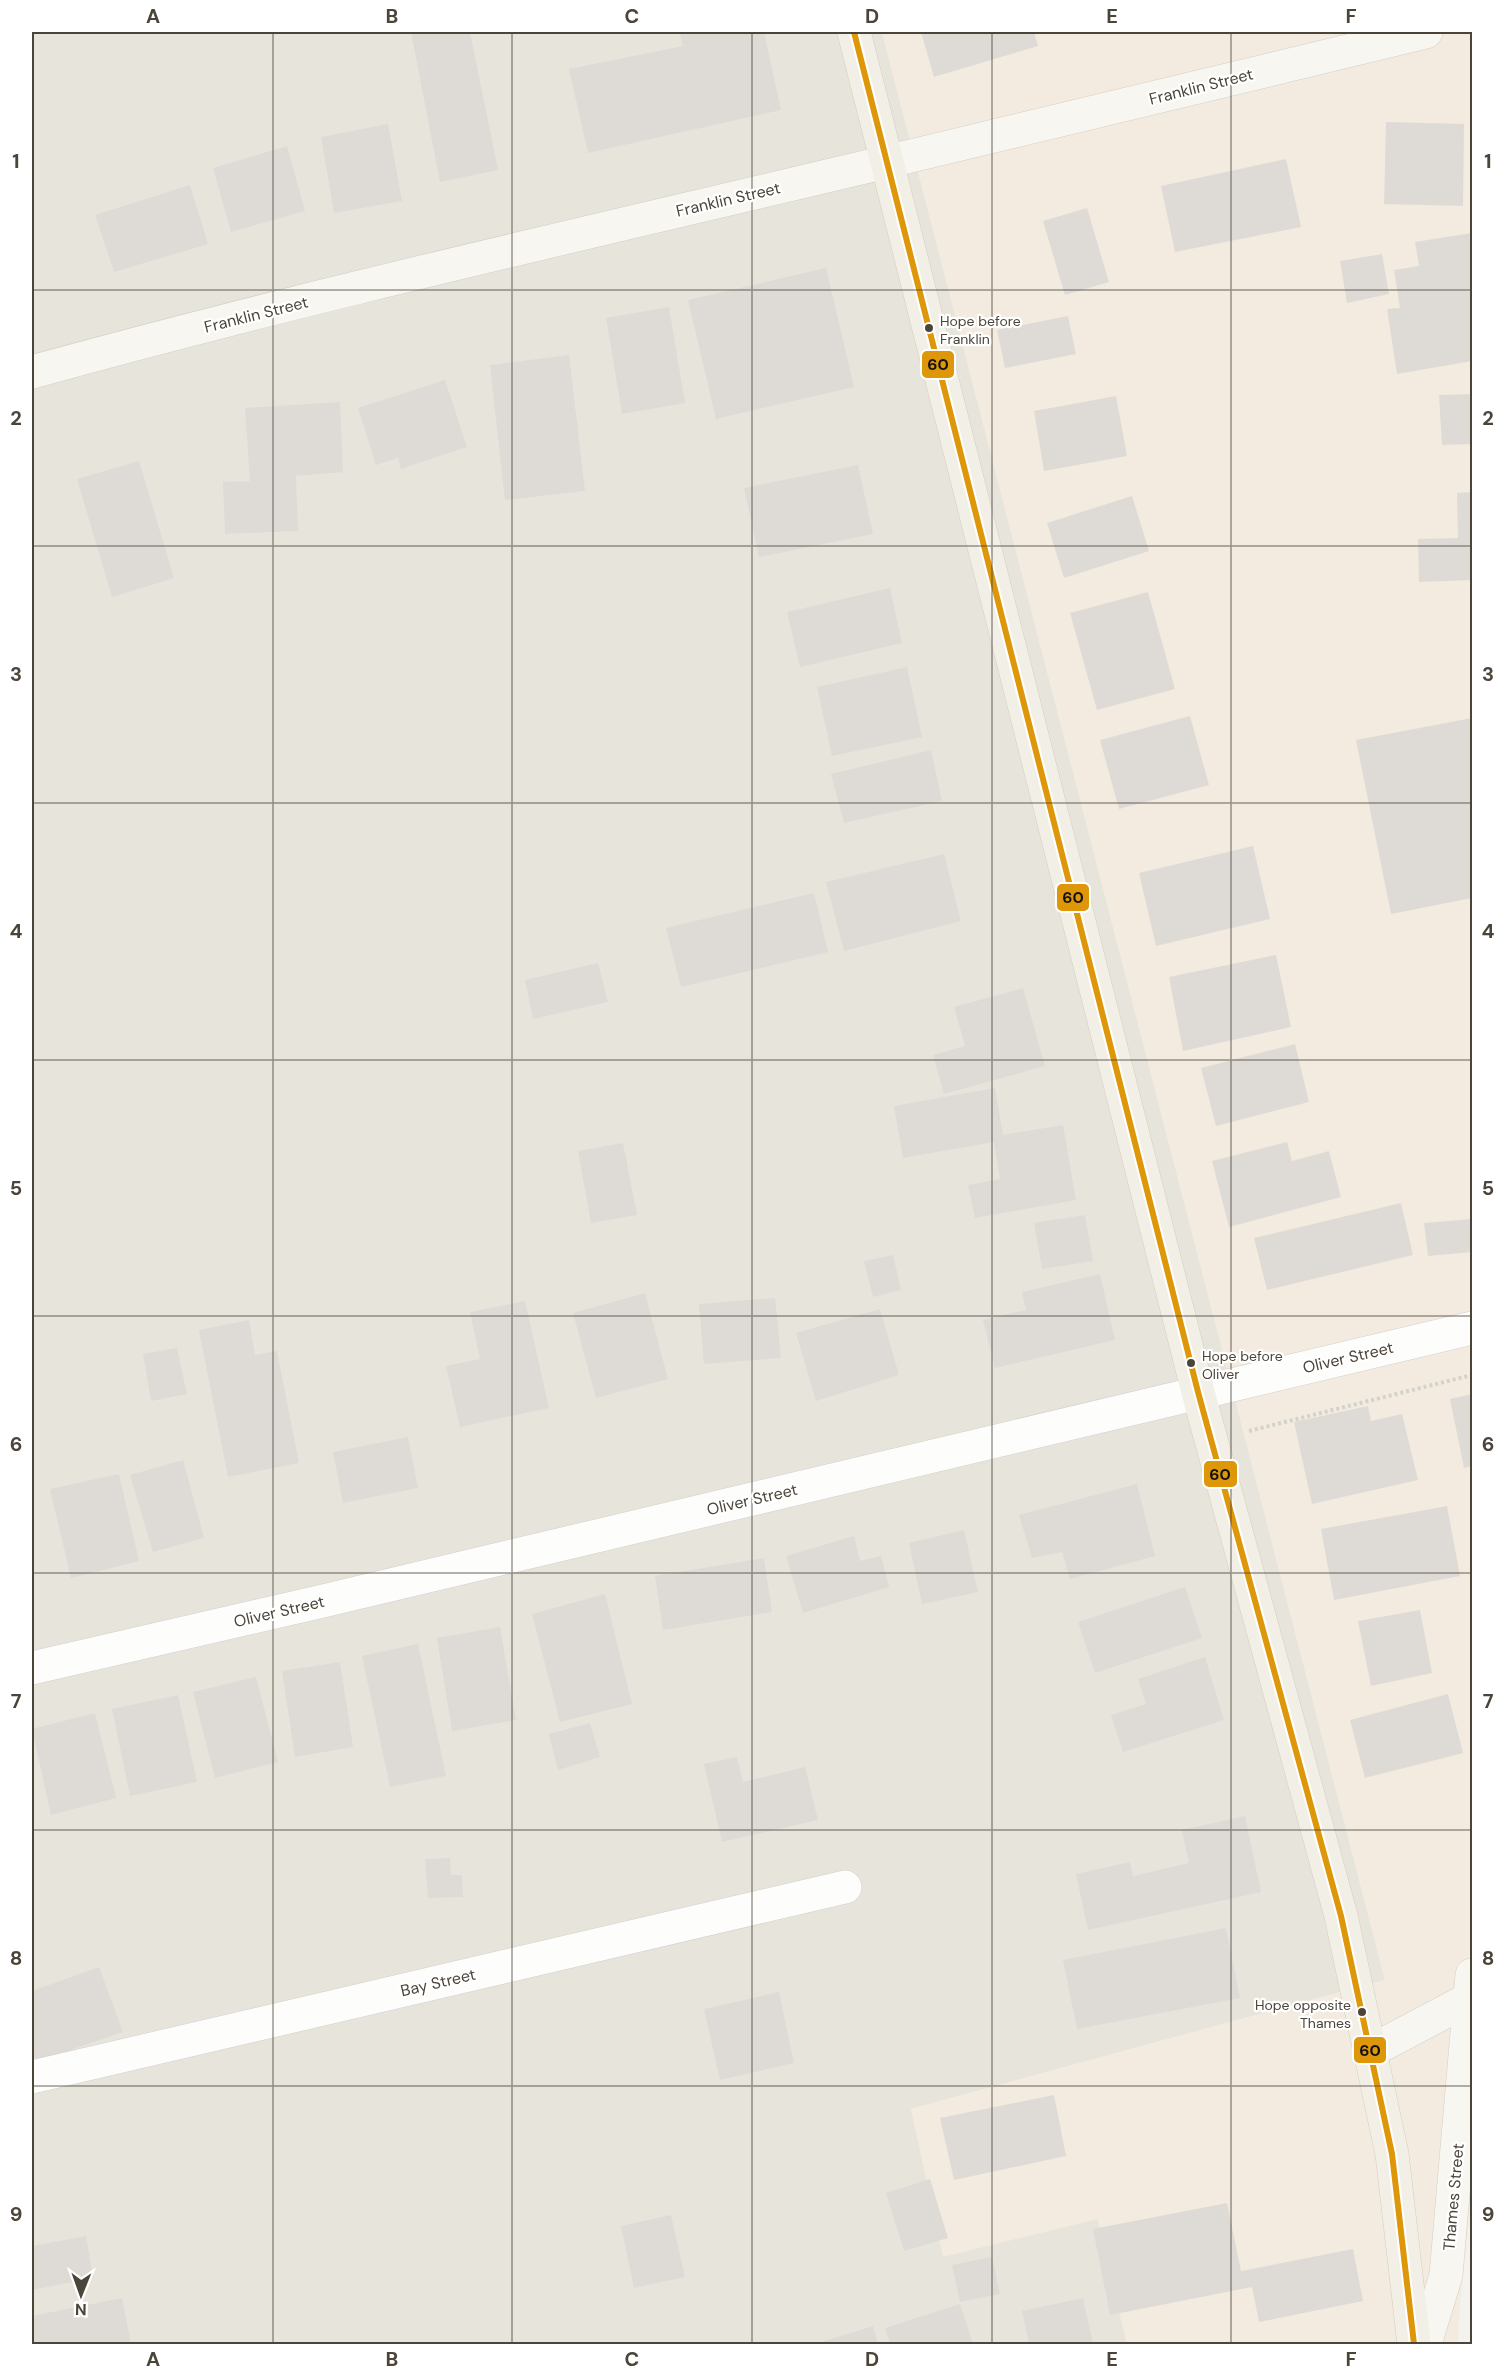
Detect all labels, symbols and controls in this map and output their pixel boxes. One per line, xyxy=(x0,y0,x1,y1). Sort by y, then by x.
text: A xyxy=(146,3,160,29)
text: B xyxy=(386,3,398,29)
text: C xyxy=(625,3,639,29)
text: D xyxy=(865,3,879,29)
text: E xyxy=(1106,3,1118,29)
text: F xyxy=(1345,3,1357,29)
street label: Franklin Street xyxy=(1147,63,1255,110)
text: 1 xyxy=(12,148,20,174)
text: 1 xyxy=(1484,148,1492,174)
street label: Franklin Street xyxy=(674,177,782,222)
street label: Franklin Street xyxy=(202,291,310,338)
place label: Hope before Franklin xyxy=(940,312,1021,348)
marker: Hope before Franklin xyxy=(923,322,935,334)
line badge: 60 xyxy=(921,350,955,379)
text: 60 xyxy=(927,354,949,375)
text: 2 xyxy=(10,405,22,431)
text: 2 xyxy=(1482,405,1494,431)
text: 3 xyxy=(10,661,22,687)
text: 3 xyxy=(1482,661,1494,687)
line badge: 60 xyxy=(1056,883,1090,912)
text: 60 xyxy=(1062,887,1084,908)
text: 4 xyxy=(10,918,23,944)
text: 4 xyxy=(1482,918,1495,944)
text: 5 xyxy=(10,1175,22,1201)
text: 5 xyxy=(1482,1175,1494,1201)
street label: Oliver Street xyxy=(1301,1337,1396,1378)
place label: Hope before Oliver xyxy=(1202,1347,1283,1383)
marker: Hope before Oliver xyxy=(1185,1357,1197,1369)
text: 6 xyxy=(10,1431,22,1457)
text: 6 xyxy=(1482,1431,1494,1457)
line badge: 60 xyxy=(1203,1460,1238,1488)
text: 60 xyxy=(1209,1464,1231,1485)
street label: Oliver Street xyxy=(705,1479,800,1520)
street label: Oliver Street xyxy=(232,1591,327,1632)
text: 7 xyxy=(11,1688,22,1714)
text: 7 xyxy=(1483,1688,1494,1714)
text: 8 xyxy=(10,1945,22,1971)
text: 8 xyxy=(1482,1945,1494,1971)
street label: Bay Street xyxy=(398,1964,478,2001)
place label: Hope opposite Thames xyxy=(1255,1996,1351,2032)
marker: Hope opposite Thames xyxy=(1356,2006,1368,2018)
line badge: 60 xyxy=(1353,2036,1387,2064)
text: 60 xyxy=(1359,2040,1381,2061)
street label: Thames Street xyxy=(1438,2142,1469,2252)
text: 9 xyxy=(10,2201,22,2227)
text: 9 xyxy=(1482,2201,1494,2227)
north arrow xyxy=(51,2265,111,2325)
text: N xyxy=(75,2299,87,2320)
text: A xyxy=(146,2346,160,2372)
text: B xyxy=(386,2346,398,2372)
text: C xyxy=(625,2346,639,2372)
text: D xyxy=(865,2346,879,2372)
text: E xyxy=(1106,2346,1118,2372)
text: F xyxy=(1345,2346,1357,2372)

